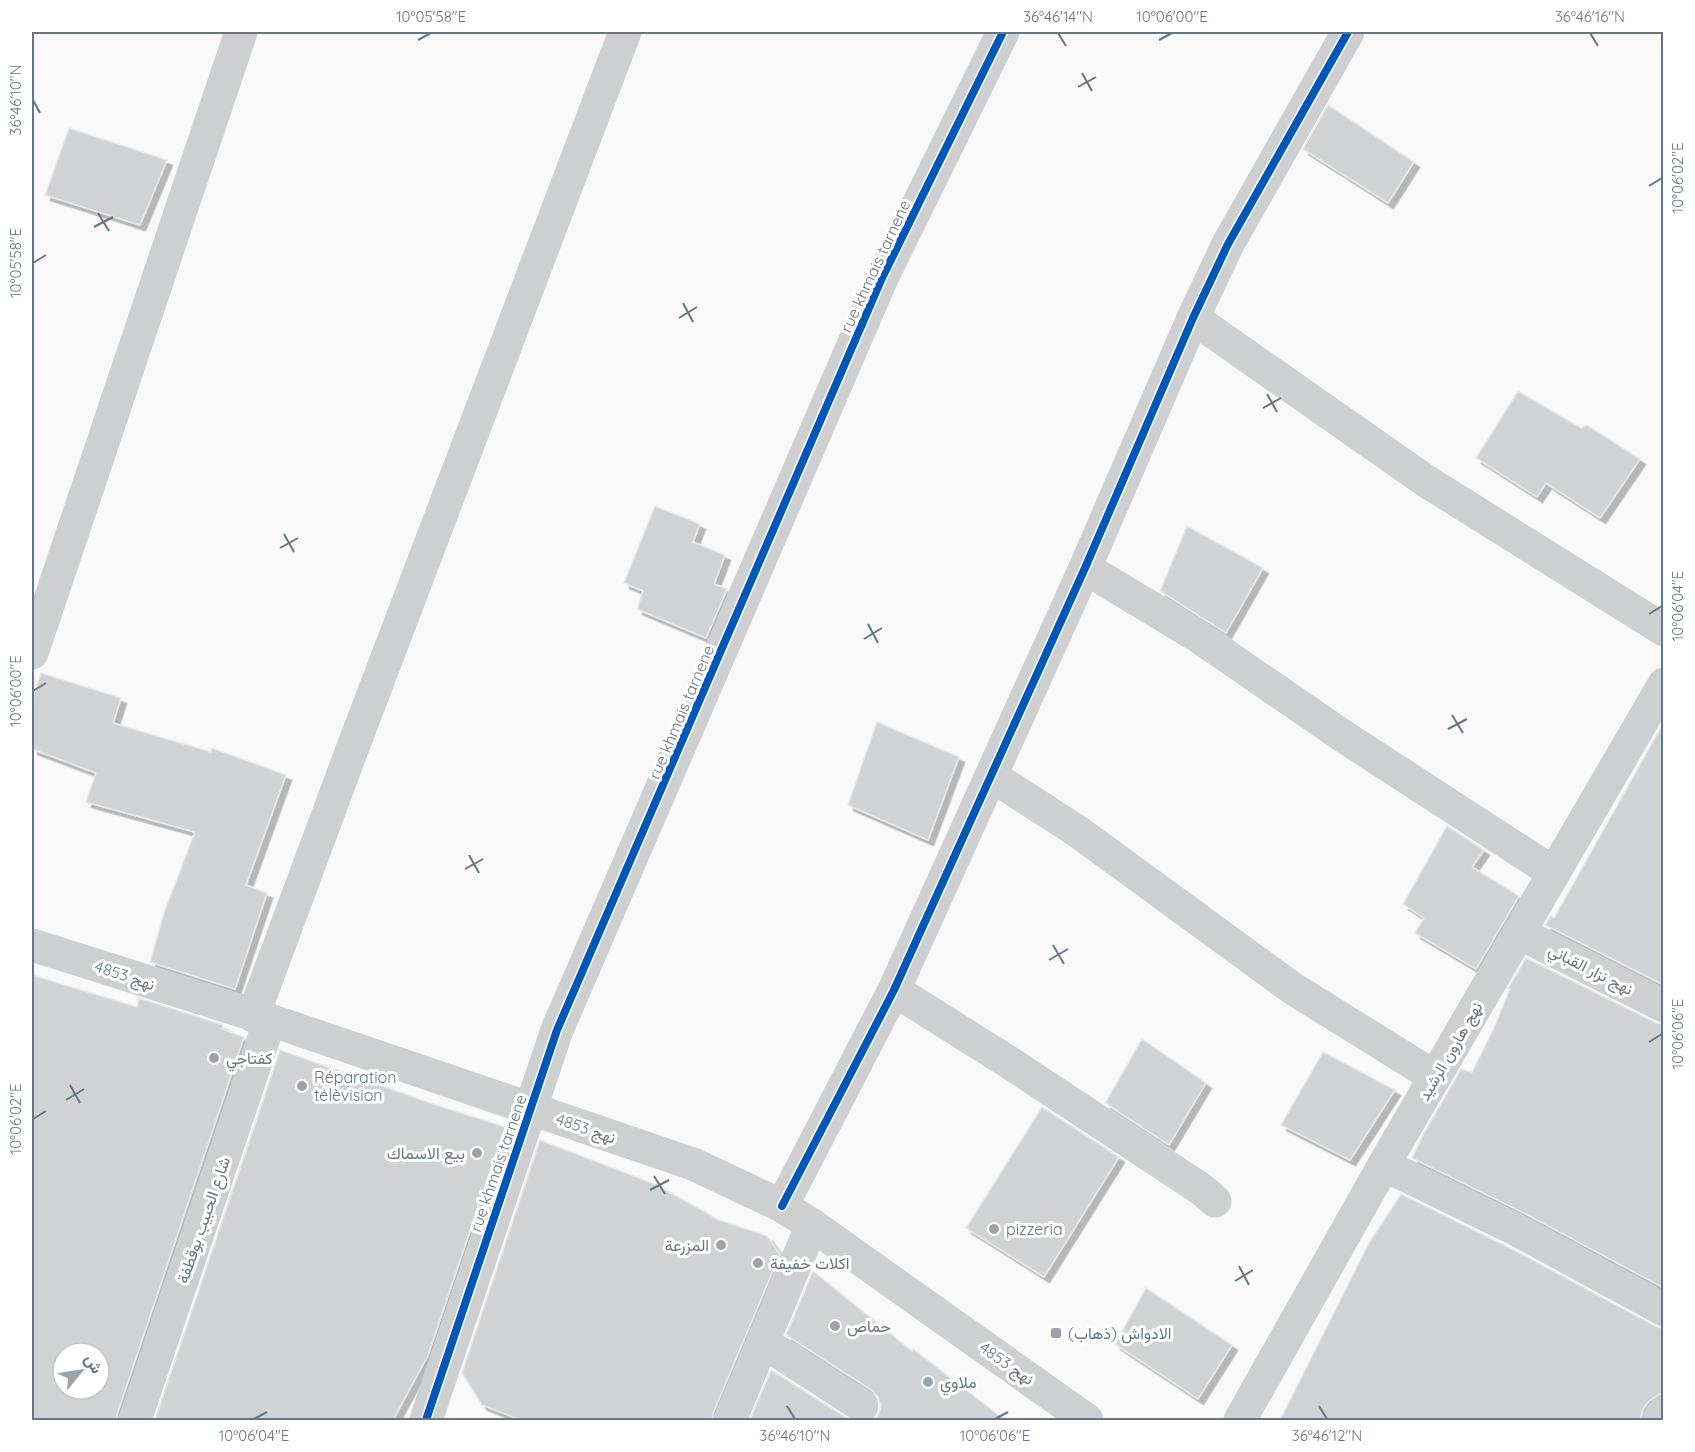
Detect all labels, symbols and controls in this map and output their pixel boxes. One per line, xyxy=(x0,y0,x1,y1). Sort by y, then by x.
text: 10°05'58"E xyxy=(396,7,466,26)
text: 36°46'14"N xyxy=(1023,7,1093,26)
text: 10°06'00"E xyxy=(1136,7,1208,26)
text: 36°46'16"N xyxy=(1555,7,1625,26)
text: 36°46'10"N xyxy=(6,65,25,135)
text: 10°06'02"E xyxy=(1668,143,1687,213)
street label: rue khmais tarnene xyxy=(836,197,914,335)
text: 10°05'58"E xyxy=(6,228,25,298)
text: 10°06'04"E xyxy=(1668,571,1687,641)
street label: rue khmais tarnene xyxy=(644,642,718,782)
text: 10°06'00"E xyxy=(6,655,25,727)
street label: نهج نزار القباني xyxy=(1544,939,1637,1002)
street label: نهج 4853 xyxy=(92,956,158,996)
street label: نهج هارون الرشيد xyxy=(1414,998,1488,1105)
text: 10°06'06"E xyxy=(1668,999,1687,1069)
place label: كفتاجي xyxy=(226,1048,272,1072)
marker: كفتاجي xyxy=(207,1051,221,1065)
place label: Réparation télèvision xyxy=(314,1067,397,1105)
marker: Réparation télèvision xyxy=(295,1079,309,1093)
text: 10°06'02"E xyxy=(6,1084,25,1154)
street label: rue khmais tarnene xyxy=(465,1092,531,1234)
street label: نهج 4853 xyxy=(553,1108,619,1149)
place label: بيع الاسماك xyxy=(387,1143,465,1165)
marker: بيع الاسماك xyxy=(470,1146,484,1160)
street label: شارع الحبيب بوقطفة xyxy=(172,1154,236,1287)
place label: pizzeria xyxy=(1006,1219,1063,1239)
marker: pizzeria xyxy=(987,1222,1001,1236)
place label: المزرعة xyxy=(665,1235,709,1256)
marker: المزرعة xyxy=(714,1238,728,1252)
place label: اكلات خفيفة xyxy=(770,1253,850,1273)
marker: اكلات خفيفة xyxy=(751,1256,765,1270)
place label: حماص xyxy=(847,1316,891,1337)
marker: حماص xyxy=(828,1319,842,1333)
place label: الادواش (ذهاب) xyxy=(1068,1323,1171,1344)
marker: الادواش (ذهاب) xyxy=(1049,1326,1063,1340)
street label: نهج 4853 xyxy=(975,1337,1038,1391)
north arrow xyxy=(51,1341,111,1401)
text: ش xyxy=(81,1350,107,1377)
place label: ملاوي xyxy=(940,1372,977,1396)
marker: ملاوي xyxy=(921,1375,935,1389)
text: 10°06'04"E xyxy=(219,1426,289,1445)
text: 36°46'10"N xyxy=(760,1426,830,1445)
text: 10°06'06"E xyxy=(960,1426,1030,1445)
text: 36°46'12"N xyxy=(1292,1426,1362,1445)

